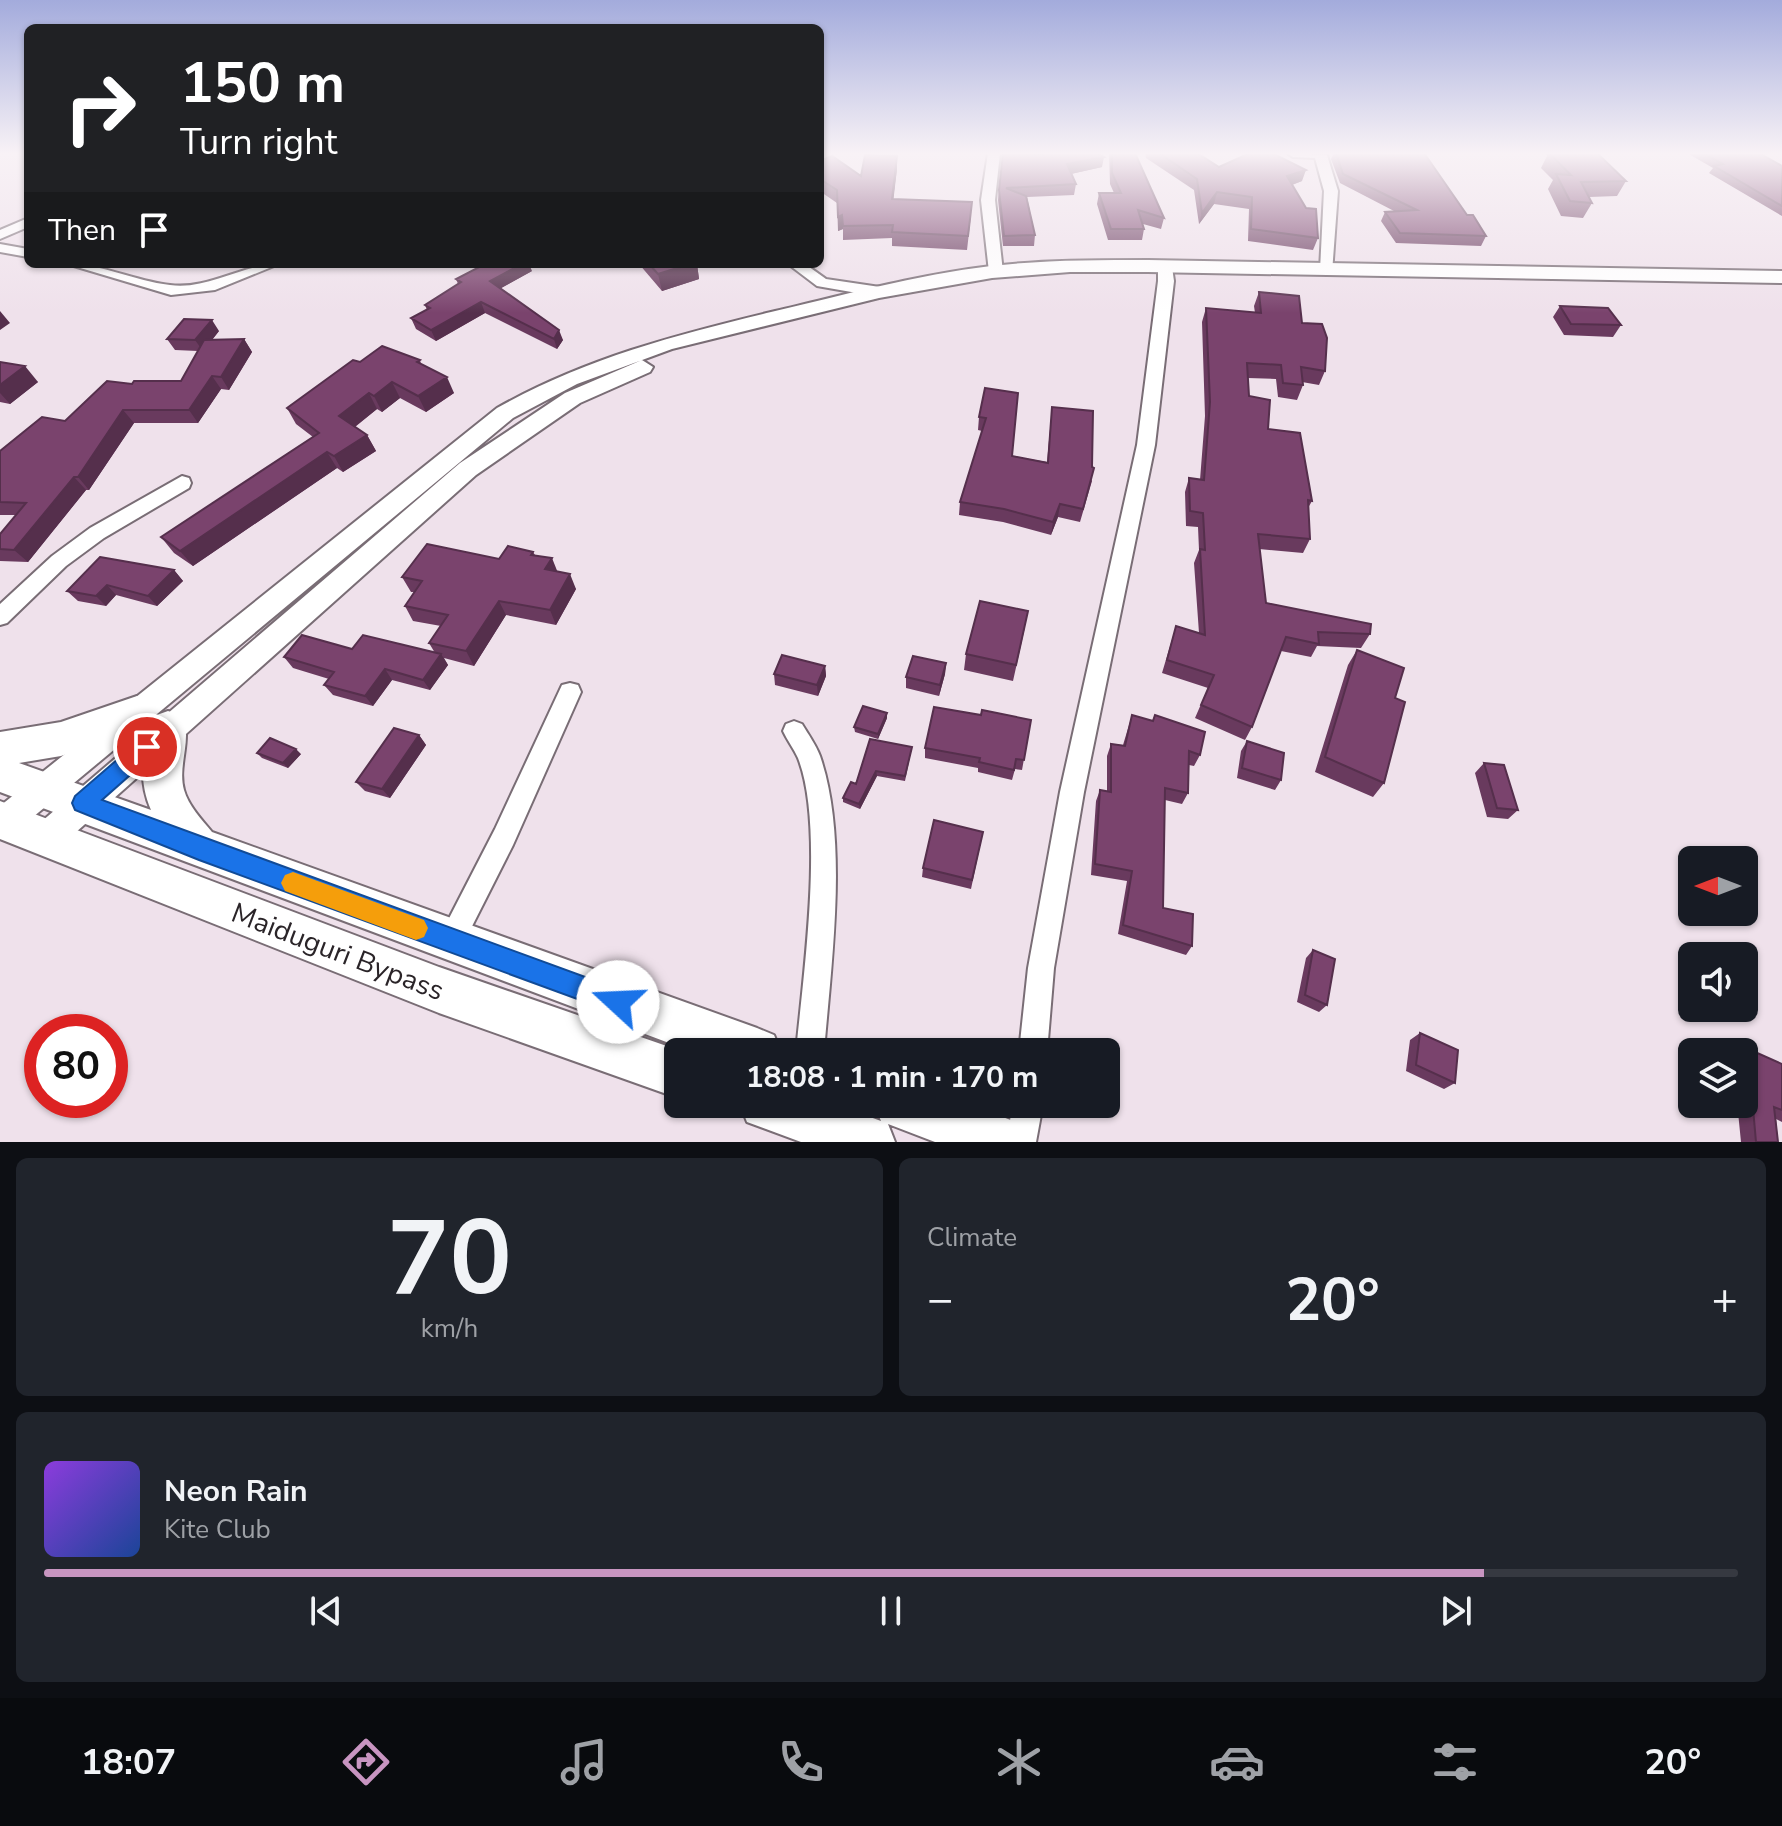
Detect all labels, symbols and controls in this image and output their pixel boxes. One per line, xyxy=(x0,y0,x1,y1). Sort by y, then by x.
text: 150 m xyxy=(180,45,345,122)
icon: right xyxy=(48,56,152,160)
text: Turn right xyxy=(180,118,337,167)
icon: arrive xyxy=(132,208,176,252)
text: Then xyxy=(48,210,116,251)
pin xyxy=(113,713,181,781)
icon: arrive xyxy=(125,725,169,769)
north arrow xyxy=(1678,846,1758,926)
map controls xyxy=(1678,846,1758,1118)
street label: Maiduguri Bypass xyxy=(226,894,449,1010)
button: sound xyxy=(1678,942,1758,1022)
position arrow xyxy=(576,960,660,1044)
speed limit sign: 80 xyxy=(24,1014,128,1118)
button: layers xyxy=(1678,1038,1758,1118)
text: 18:08 · 1 min · 170 m xyxy=(746,1057,1038,1098)
text: 70 xyxy=(387,1188,512,1330)
text: Climate xyxy=(927,1220,1017,1255)
text: 20° xyxy=(1285,1259,1380,1341)
text: − xyxy=(927,1270,953,1330)
text: + xyxy=(1712,1270,1738,1330)
text: km/h xyxy=(421,1311,478,1346)
text: Neon Rain xyxy=(164,1471,308,1512)
text: Kite Club xyxy=(164,1512,271,1547)
icon: previous xyxy=(304,1589,348,1633)
icon: pause xyxy=(869,1589,913,1633)
icon: next xyxy=(1434,1589,1478,1633)
icon: directions xyxy=(338,1734,394,1790)
icon: music xyxy=(556,1734,612,1790)
icon: phone xyxy=(773,1734,829,1790)
icon: climate xyxy=(991,1734,1047,1790)
icon: car xyxy=(1209,1734,1265,1790)
icon: filters xyxy=(1427,1734,1483,1790)
text: 18:07 xyxy=(81,1738,176,1787)
text: 20° xyxy=(1644,1738,1701,1787)

